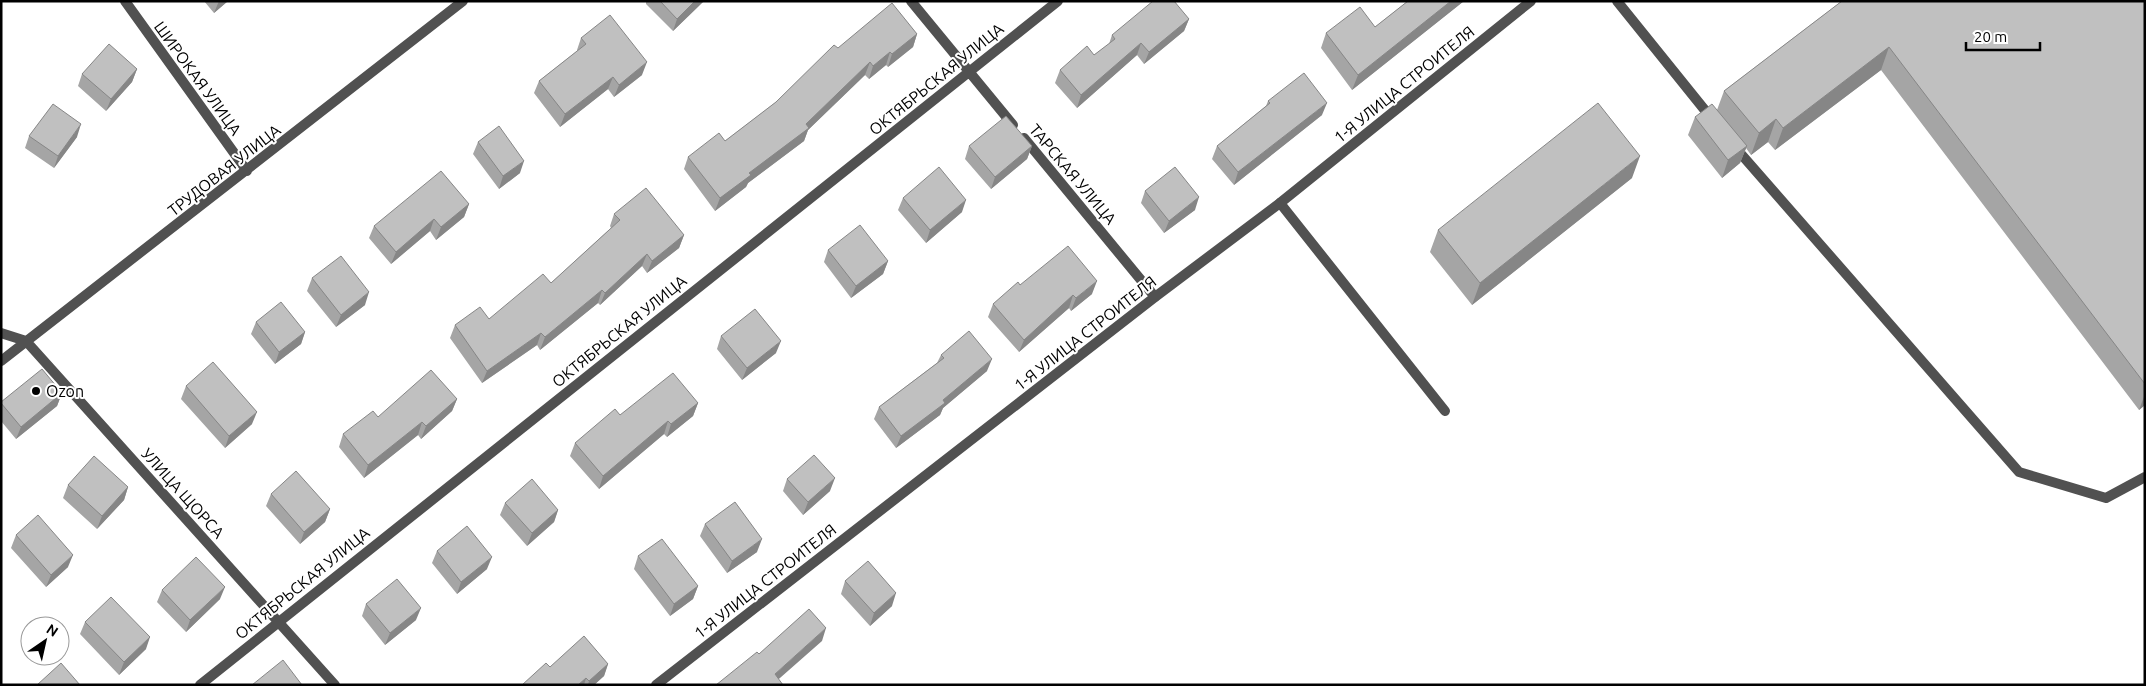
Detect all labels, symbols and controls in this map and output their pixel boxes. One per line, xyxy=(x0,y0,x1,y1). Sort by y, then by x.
street label: ШИРОКАЯ УЛИЦА xyxy=(151,18,246,139)
street label: ОКТЯБРЬСКАЯ УЛИЦА xyxy=(865,19,1007,139)
scale bar xyxy=(1966,20,2040,52)
street label: 1-Я УЛИЦА СТРОИТЕЛЯ xyxy=(1330,22,1478,146)
text: 20 m xyxy=(1974,28,2007,45)
street label: ТРУДОВАЯ УЛИЦА xyxy=(164,120,284,219)
street label: ТАРСКАЯ УЛИЦА xyxy=(1026,120,1120,228)
street label: ОКТЯБРЬСКАЯ УЛИЦА xyxy=(548,271,690,391)
street label: 1-Я УЛИЦА СТРОИТЕЛЯ xyxy=(1011,272,1159,394)
place label: Ozon xyxy=(46,382,84,400)
marker: Ozon xyxy=(30,385,42,397)
street label: УЛИЦА ЩОРСА xyxy=(138,444,228,542)
street label: 1-Я УЛИЦА СТРОИТЕЛЯ xyxy=(691,520,839,642)
street label: ОКТЯБРЬСКАЯ УЛИЦА xyxy=(231,523,373,643)
north arrow xyxy=(20,616,70,666)
text: N xyxy=(43,621,61,640)

